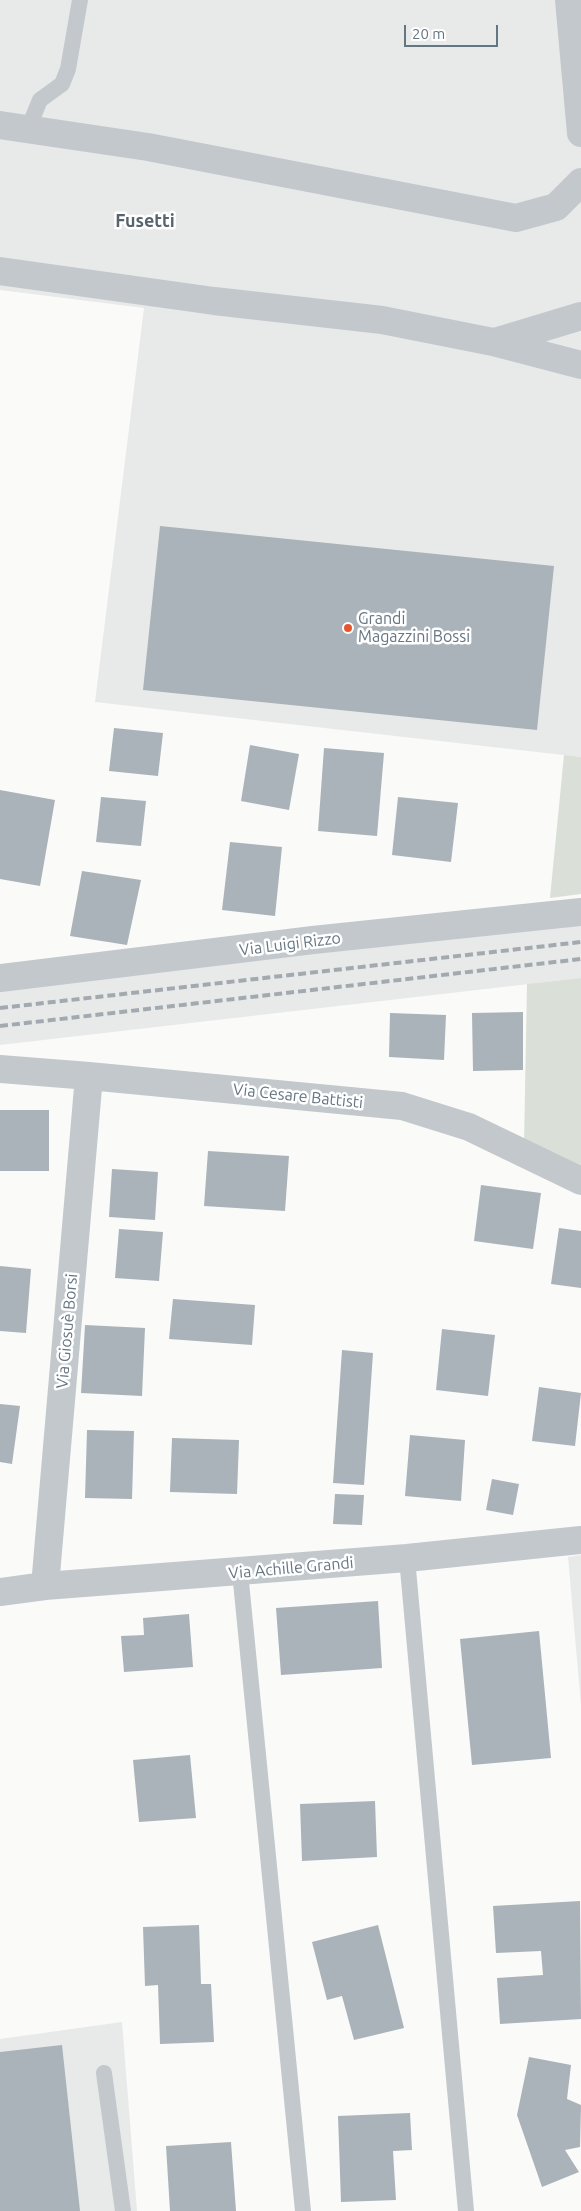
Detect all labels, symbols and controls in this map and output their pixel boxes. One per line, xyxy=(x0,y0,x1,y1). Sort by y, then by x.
scale bar xyxy=(406,15,500,47)
text: 20 m xyxy=(412,25,445,42)
district label: Fusetti xyxy=(115,210,175,232)
place label: Grandi Magazzini Bossi xyxy=(358,609,470,647)
marker: Grandi Magazzini Bossi xyxy=(342,622,354,634)
street label: Via Luigi Rizzo xyxy=(238,928,342,960)
street label: Via Cesare Battisti xyxy=(232,1080,364,1112)
street label: Via Giosuè Borsi xyxy=(52,1273,82,1389)
street label: Via Achille Grandi xyxy=(228,1553,354,1583)

